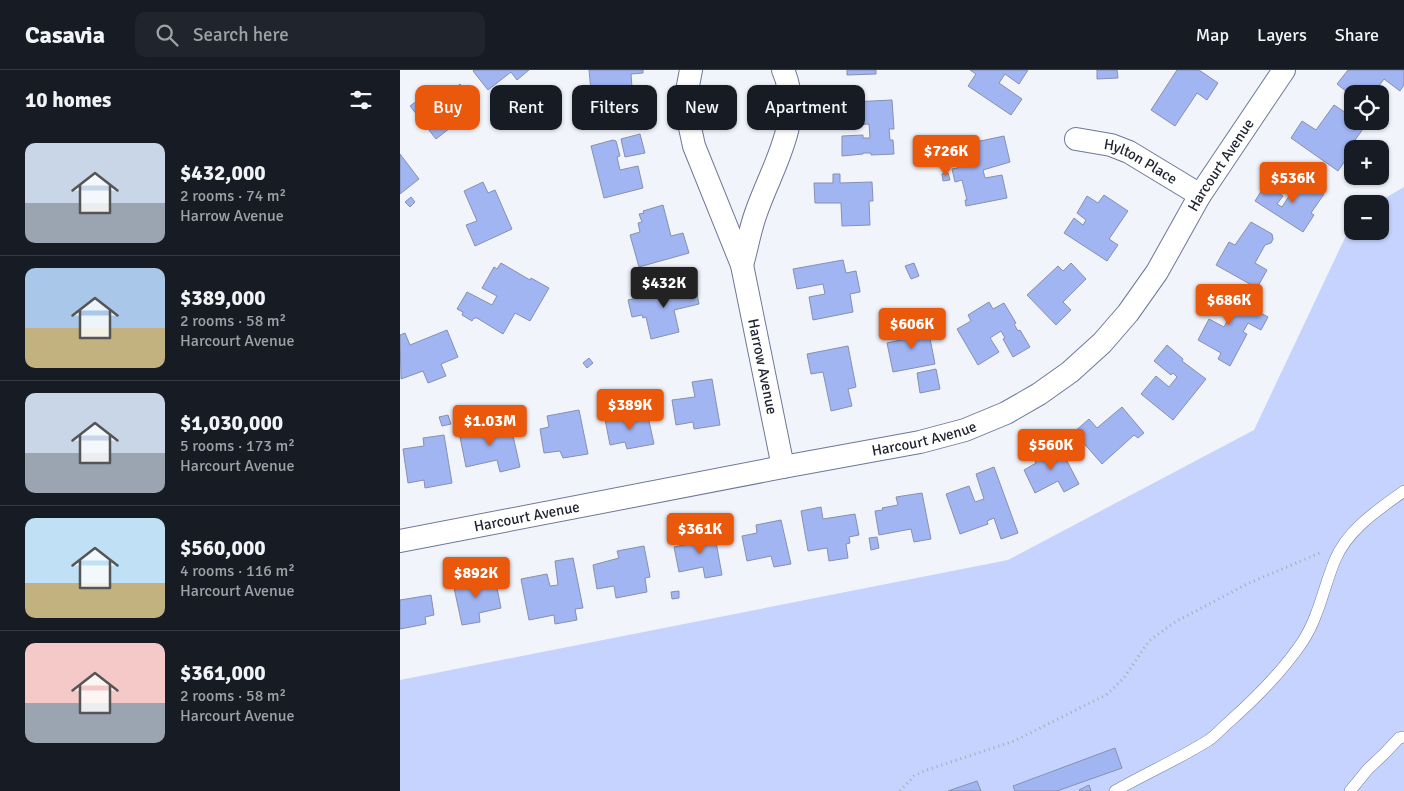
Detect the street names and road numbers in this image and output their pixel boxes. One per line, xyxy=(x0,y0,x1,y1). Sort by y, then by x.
street label: Harcourt Avenue xyxy=(1184,115,1258,215)
street label: Hylton Place xyxy=(1103,135,1180,188)
street label: Harrow Avenue xyxy=(744,317,781,416)
street label: Harcourt Avenue xyxy=(870,417,979,460)
street label: Harcourt Avenue xyxy=(472,498,581,536)

